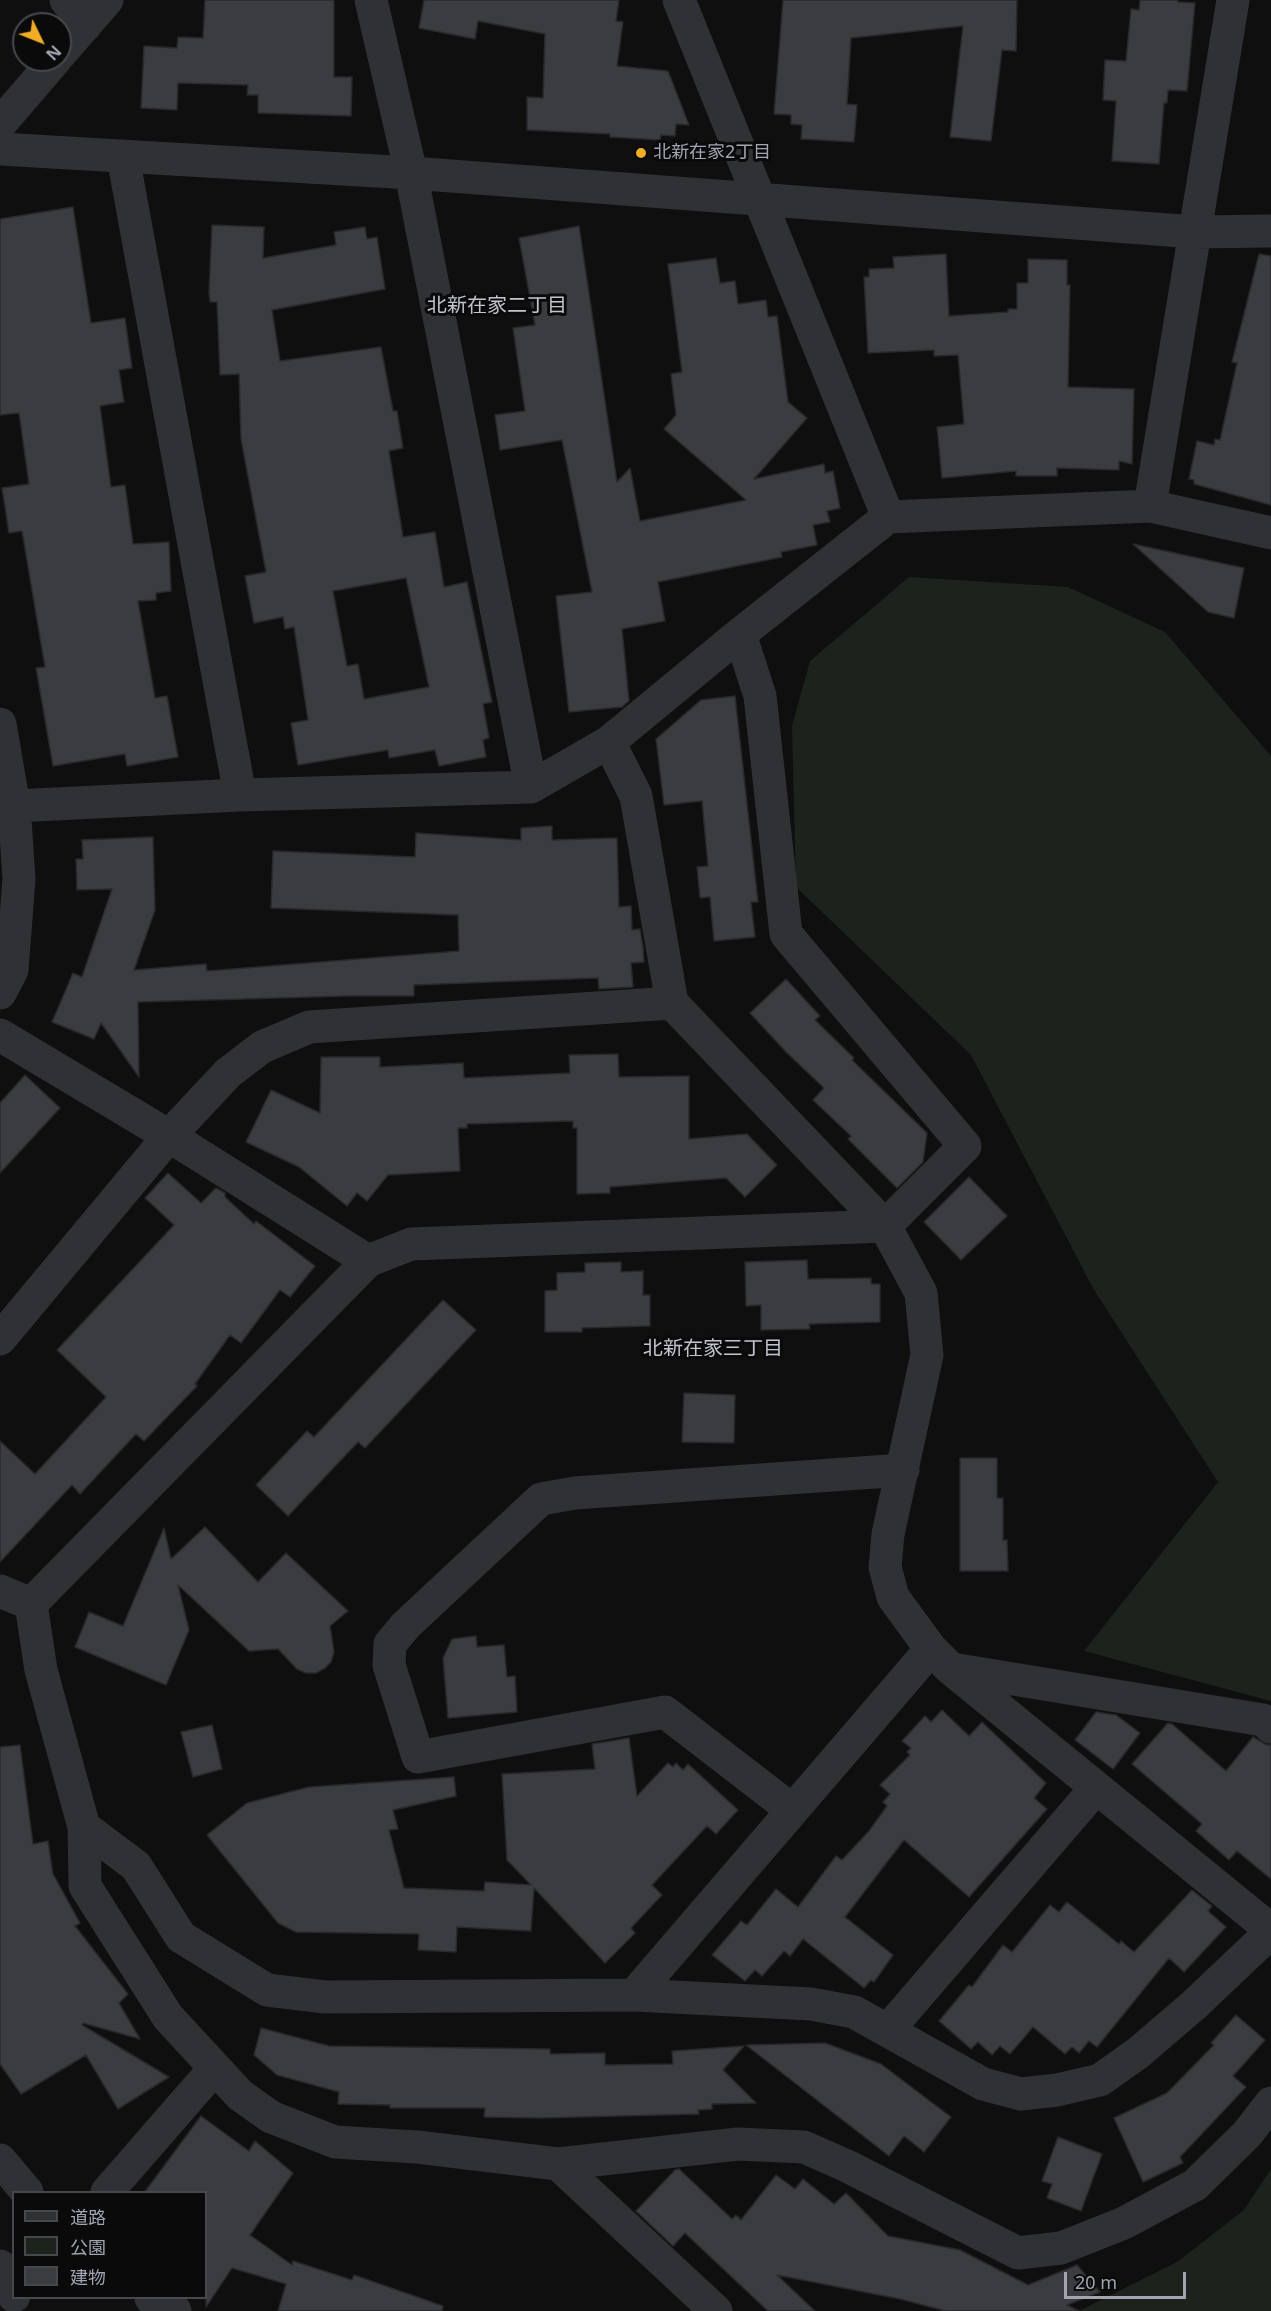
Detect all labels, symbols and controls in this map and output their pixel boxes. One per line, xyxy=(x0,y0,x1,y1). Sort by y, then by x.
north arrow xyxy=(12,12,72,72)
text: N xyxy=(41,41,66,65)
place label: 北新在家2丁目 xyxy=(653,142,771,164)
marker: 北新在家2丁目 xyxy=(634,146,648,160)
district label: 北新在家二丁目 xyxy=(427,294,567,318)
district label: 北新在家三丁目 xyxy=(643,1337,783,1361)
legend xyxy=(12,2191,207,2299)
text: 道路 xyxy=(70,2205,106,2229)
text: 公園 xyxy=(70,2235,106,2259)
scale bar xyxy=(1067,2260,1188,2298)
text: 建物 xyxy=(70,2265,106,2289)
text: 20 m xyxy=(1075,2270,1117,2294)

